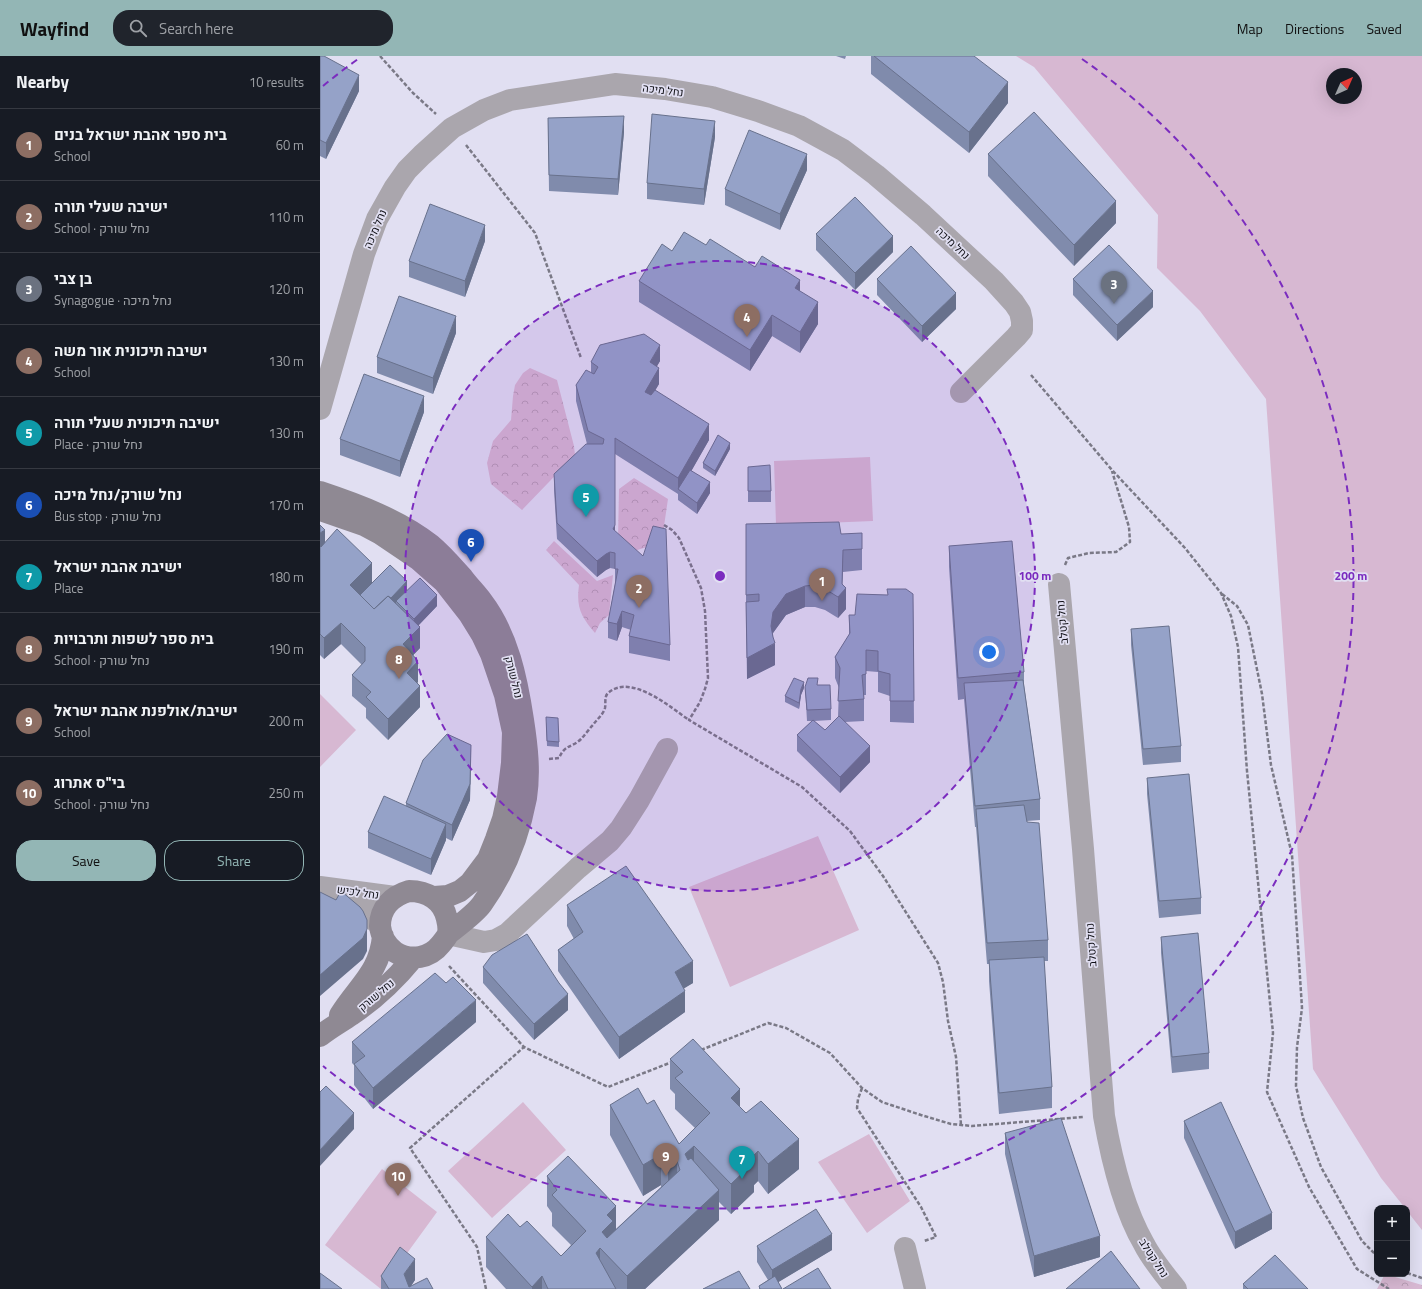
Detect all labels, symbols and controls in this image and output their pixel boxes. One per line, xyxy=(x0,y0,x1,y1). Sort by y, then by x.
search box xyxy=(113,10,393,46)
text: Wayfind xyxy=(20,14,89,43)
icon: search xyxy=(127,17,149,39)
text: Search here xyxy=(159,17,234,40)
text: Map xyxy=(1237,18,1263,39)
text: Directions xyxy=(1285,18,1344,39)
text: Saved xyxy=(1366,18,1402,39)
north arrow xyxy=(1326,68,1362,104)
text: Nearby xyxy=(16,69,69,95)
text: 10 results xyxy=(249,72,304,92)
street label: נחל מיכה xyxy=(641,80,685,100)
text: בית ספר אהבת ישראל בנים xyxy=(54,123,227,146)
text: 1 xyxy=(25,135,33,155)
text: 60 m xyxy=(276,135,304,155)
text: School xyxy=(54,146,90,166)
text: ישיבה שעלי תורה xyxy=(54,195,168,218)
text: 2 xyxy=(25,207,33,227)
text: 110 m xyxy=(268,207,304,227)
street label: נחל מיכה xyxy=(360,207,390,251)
text: School · נחל שורק xyxy=(54,218,150,238)
street label: נחל מיכה xyxy=(932,223,974,263)
text: בן צבי xyxy=(54,267,92,290)
pin: 3 xyxy=(1101,271,1127,304)
text: 3 xyxy=(25,279,33,299)
text: 120 m xyxy=(268,279,304,299)
text: Synagogue · נחל מיכה xyxy=(54,290,172,310)
pin: 4 xyxy=(734,304,760,337)
text: ישיבה תיכונית אור משה xyxy=(54,339,207,362)
text: 4 xyxy=(25,351,33,371)
text: 130 m xyxy=(268,351,304,371)
text: School xyxy=(54,362,90,382)
text: ישיבה תיכונית שעלי תורה xyxy=(54,411,220,434)
text: 5 xyxy=(25,423,33,443)
text: 130 m xyxy=(268,423,304,443)
text: Place · נחל שורק xyxy=(54,434,143,454)
text: נחל שורק/נחל מיכה xyxy=(54,483,182,506)
pin: 5 xyxy=(573,484,599,517)
text: 6 xyxy=(25,495,33,515)
text: 170 m xyxy=(268,495,304,515)
text: Bus stop · נחל שורק xyxy=(54,506,161,526)
pin: 6 xyxy=(458,529,484,562)
text: ישיבת אהבת ישראל xyxy=(54,555,182,578)
text: 100 m xyxy=(1019,566,1051,585)
text: 200 m xyxy=(1335,566,1367,585)
text: 7 xyxy=(25,567,33,587)
text: 180 m xyxy=(268,567,304,587)
pin: 1 xyxy=(809,568,835,601)
centre of rings xyxy=(713,569,727,583)
pin: 2 xyxy=(626,575,652,608)
text: Place xyxy=(54,578,83,598)
street label: נחל קטלב xyxy=(1052,599,1072,645)
text: בית ספר לשפות ותרבויות xyxy=(54,627,214,650)
text: 8 xyxy=(25,639,33,659)
text: 190 m xyxy=(268,639,304,659)
your location xyxy=(979,642,999,662)
pin: 8 xyxy=(386,646,412,679)
text: School · נחל שורק xyxy=(54,650,150,670)
street label: נחל שורק xyxy=(501,654,527,700)
text: ישיבת/אולפנת אהבת ישראל xyxy=(54,699,238,722)
text: 9 xyxy=(25,711,33,731)
text: 200 m xyxy=(268,711,304,731)
text: School xyxy=(54,722,90,742)
text: בי"ס אתרוג xyxy=(54,771,125,794)
text: 10 xyxy=(22,783,36,803)
text: 250 m xyxy=(268,783,304,803)
text: School · נחל שורק xyxy=(54,794,150,814)
button: Save xyxy=(16,840,156,881)
button: Share xyxy=(164,840,304,881)
street label: נחל לכיש xyxy=(336,881,380,903)
street label: נחל קטלב xyxy=(1081,923,1101,967)
street label: נחל שורק xyxy=(354,975,398,1015)
pin: 9 xyxy=(653,1143,679,1176)
pin: 7 xyxy=(729,1146,755,1179)
pin: 10 xyxy=(385,1163,411,1196)
map controls xyxy=(1374,1205,1410,1277)
button: + xyxy=(1374,1205,1410,1241)
street label: נחל קטלב xyxy=(1135,1235,1173,1281)
button: − xyxy=(1374,1241,1410,1277)

